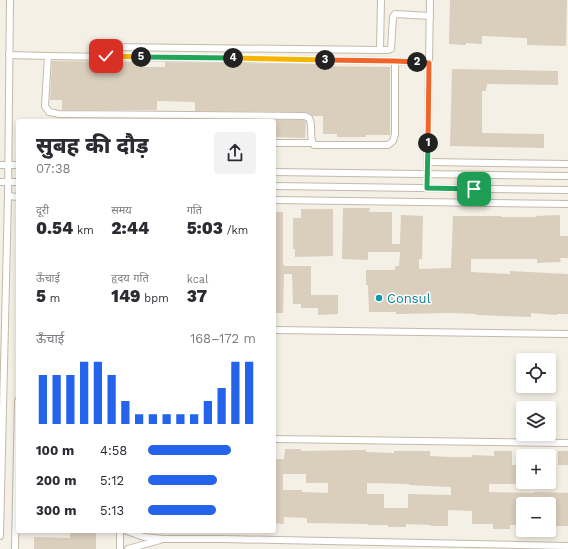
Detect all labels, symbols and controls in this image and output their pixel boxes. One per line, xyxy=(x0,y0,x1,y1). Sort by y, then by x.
pin xyxy=(89,39,123,73)
icon: check xyxy=(95,45,117,67)
pin: 5 xyxy=(131,47,151,67)
pin: 4 xyxy=(223,48,243,68)
text: 5 xyxy=(138,50,144,63)
pin: 3 xyxy=(315,50,335,70)
text: 4 xyxy=(229,51,237,64)
pin: 2 xyxy=(407,52,427,72)
text: 3 xyxy=(322,53,328,66)
text: 2 xyxy=(414,55,420,68)
button: share xyxy=(214,132,256,174)
text: सुबह की दौड़ xyxy=(36,133,148,158)
pin: 1 xyxy=(418,133,438,153)
text: 1 xyxy=(426,136,430,149)
text: 07:38 xyxy=(36,161,71,176)
pin xyxy=(457,172,491,206)
icon: arrive xyxy=(463,178,485,200)
text: दूरी xyxy=(36,204,49,217)
text: समय xyxy=(111,204,132,217)
text: गति xyxy=(187,204,202,217)
text: 0.54 xyxy=(36,218,73,238)
text: 2:44 xyxy=(111,218,149,238)
text: 5:03 xyxy=(187,218,223,238)
text: km xyxy=(73,224,94,237)
text: /km xyxy=(223,224,248,237)
text: ऊँचाई xyxy=(36,272,60,285)
text: हृदय गति xyxy=(111,272,149,285)
text: kcal xyxy=(187,273,208,286)
text: 5 xyxy=(36,286,46,306)
text: 149 xyxy=(111,286,141,306)
text: 37 xyxy=(187,286,207,306)
place label: Consul xyxy=(387,291,431,306)
text: m xyxy=(46,292,60,305)
text: bpm xyxy=(141,292,169,305)
marker: Consul xyxy=(374,293,384,303)
text: ऊँचाई xyxy=(36,331,64,346)
text: 168–172 m xyxy=(190,331,256,346)
map controls xyxy=(516,353,556,537)
button: locate xyxy=(516,353,556,393)
button: layers xyxy=(516,401,556,441)
text: 100 m xyxy=(36,443,74,458)
text: 4:58 xyxy=(100,443,127,458)
button: + xyxy=(516,449,556,489)
text: 200 m xyxy=(36,473,76,488)
text: 5:12 xyxy=(100,473,124,488)
button: − xyxy=(516,497,556,537)
text: 300 m xyxy=(36,503,76,518)
text: 5:13 xyxy=(100,503,124,518)

